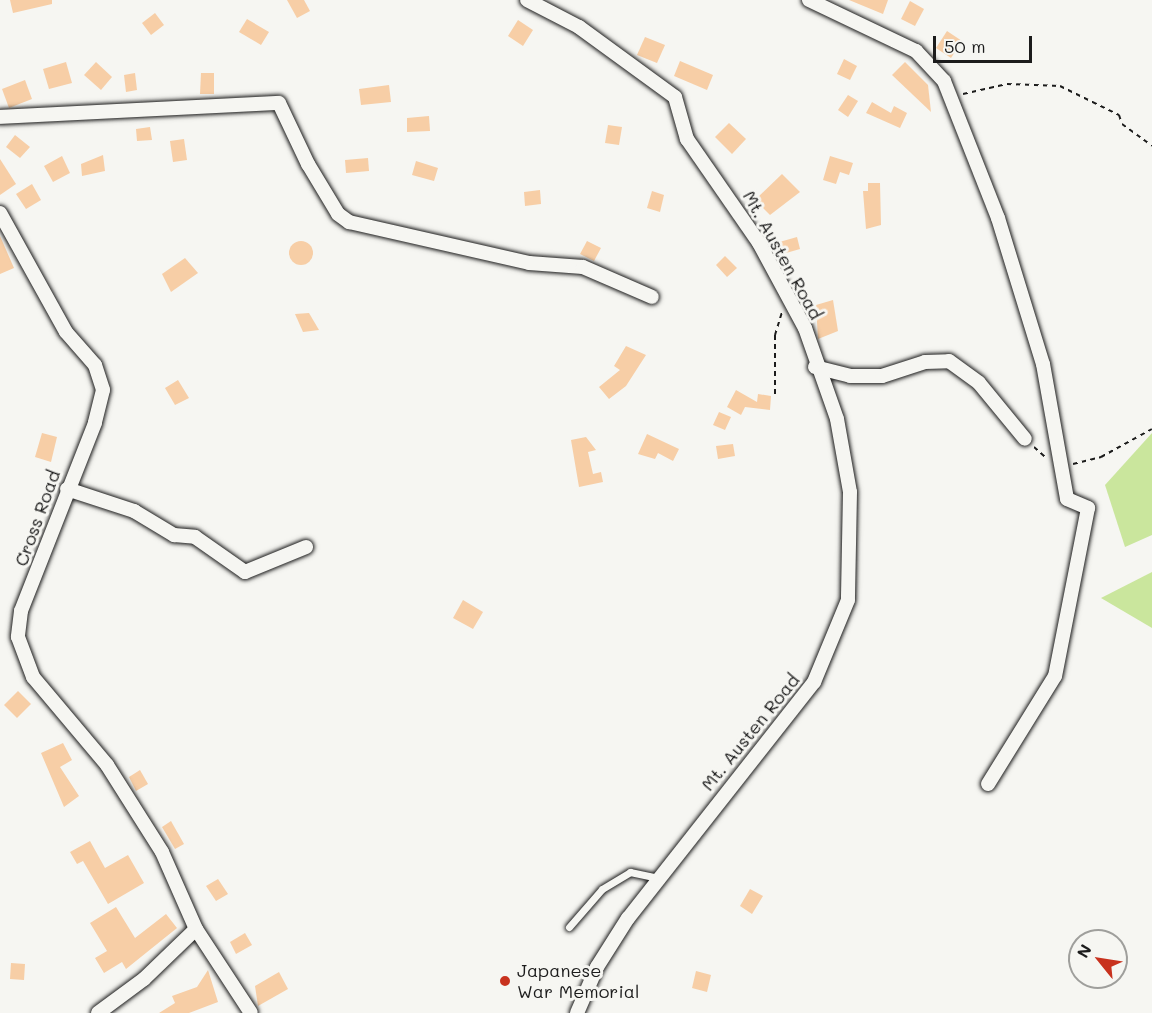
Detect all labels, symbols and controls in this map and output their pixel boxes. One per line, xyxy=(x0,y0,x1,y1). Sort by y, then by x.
scale bar xyxy=(936,24,1035,62)
text: 50 m xyxy=(944,34,986,58)
street label: Mt. Austen Road xyxy=(739,187,827,323)
street label: Cross Road xyxy=(10,467,64,569)
street label: Mt. Austen Road xyxy=(696,669,804,795)
north arrow xyxy=(1068,929,1128,989)
text: N xyxy=(1072,940,1096,961)
place label: Japanese War Memorial xyxy=(517,960,640,1002)
marker: Japanese War Memorial xyxy=(498,974,512,988)

